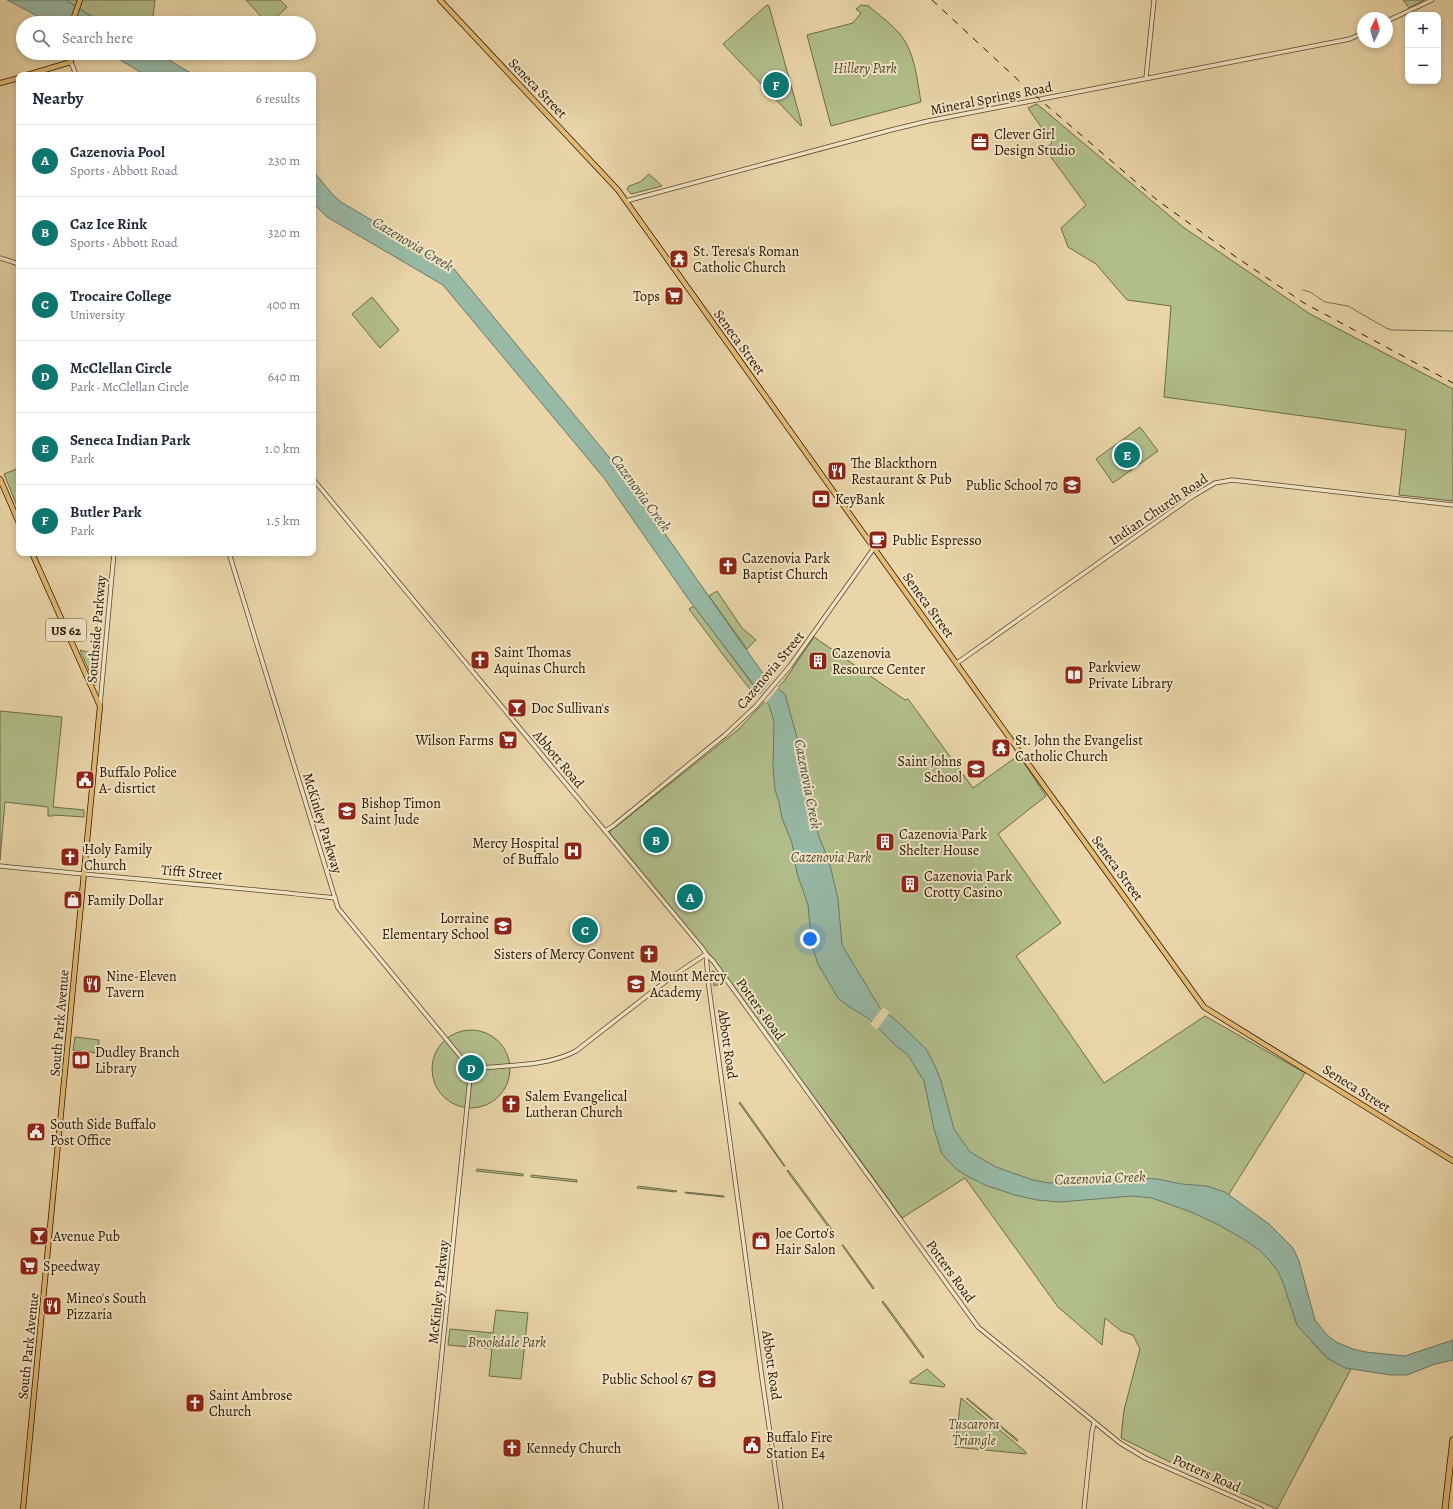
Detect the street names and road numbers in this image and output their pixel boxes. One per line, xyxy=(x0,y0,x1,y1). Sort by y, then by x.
street label: Seneca Street xyxy=(504,54,571,123)
street label: Mineral Springs Road xyxy=(928,77,1054,120)
street label: Seneca Street xyxy=(709,306,770,379)
street label: Indian Church Road xyxy=(1105,469,1212,550)
street label: Seneca Street xyxy=(898,569,959,642)
street label: Southside Parkway xyxy=(82,574,111,684)
road number: US 62 xyxy=(46,619,86,641)
street label: Cazenovia Street xyxy=(732,627,809,713)
street label: Abbott Road xyxy=(528,726,589,793)
street label: McKinley Parkway xyxy=(298,770,347,877)
street label: Seneca Street xyxy=(1087,832,1148,905)
street label: Tifft Street xyxy=(160,860,224,885)
street label: South Park Avenue xyxy=(45,969,74,1077)
street label: Potters Road xyxy=(732,974,790,1045)
street label: Abbott Road xyxy=(713,1007,742,1081)
street label: Seneca Street xyxy=(1319,1060,1395,1117)
street label: Potters Road xyxy=(922,1236,980,1307)
street label: McKinley Parkway xyxy=(424,1238,453,1345)
street label: South Park Avenue xyxy=(13,1292,44,1400)
street label: Abbott Road xyxy=(757,1328,786,1402)
street label: Potters Road xyxy=(1170,1450,1244,1497)

